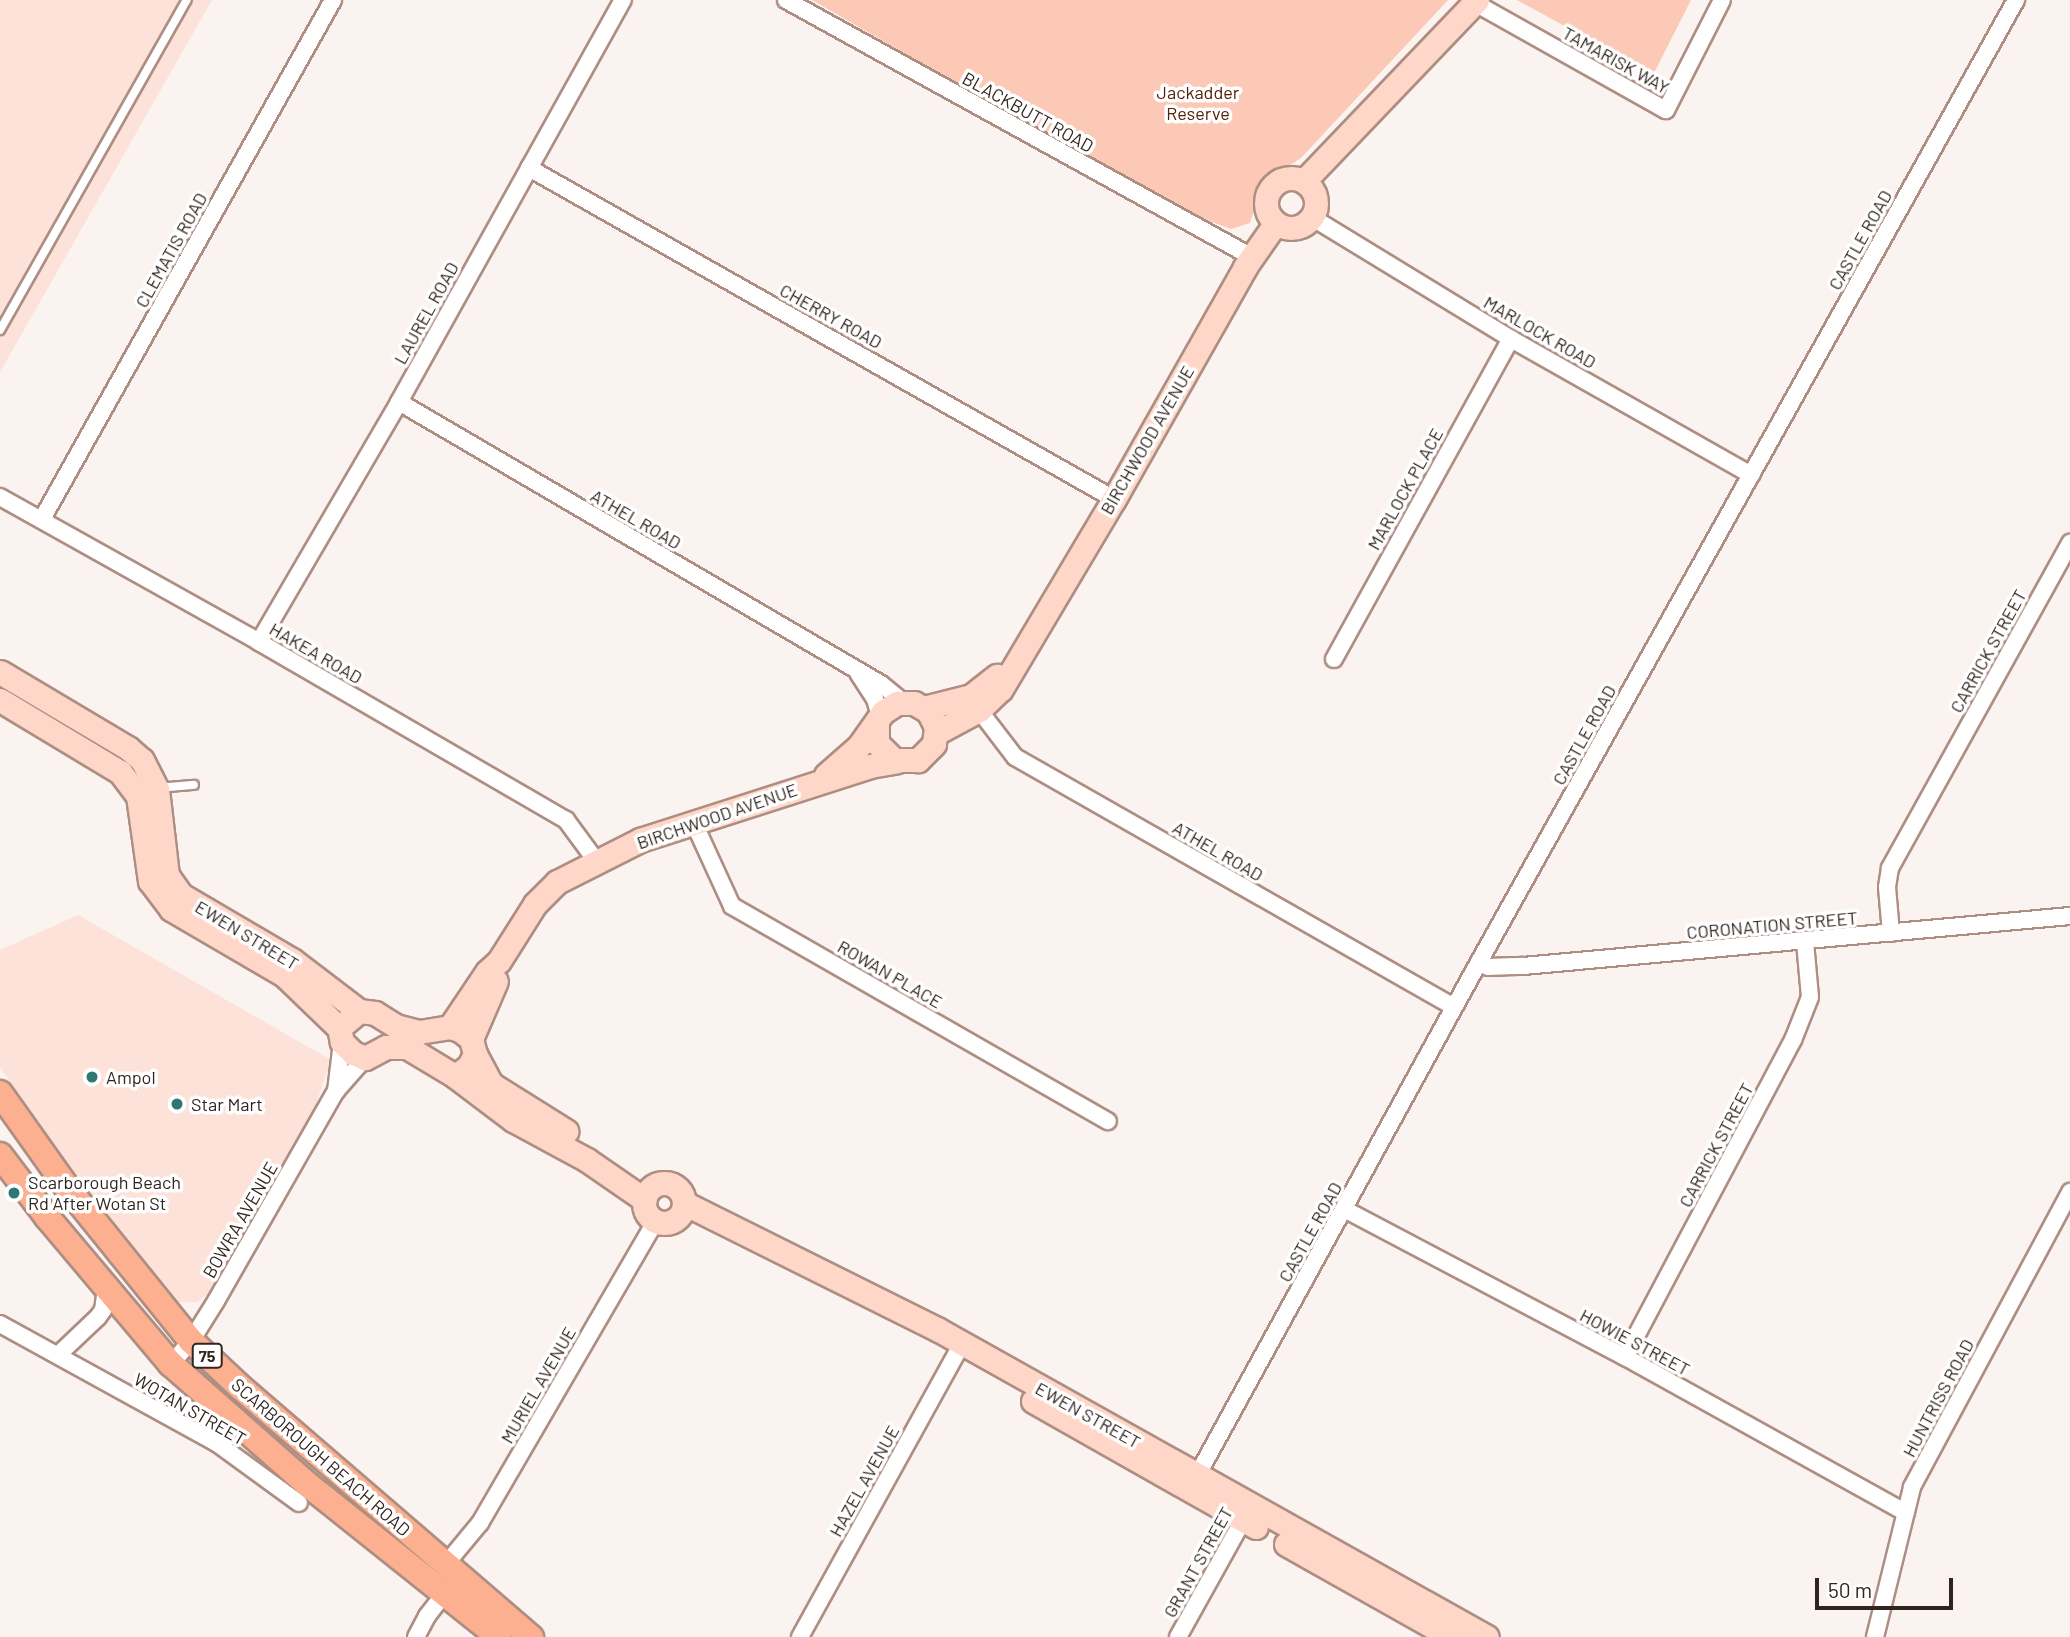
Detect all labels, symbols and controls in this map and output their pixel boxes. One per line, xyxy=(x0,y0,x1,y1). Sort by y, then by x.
street label: TAMARISK WAY xyxy=(1559,22,1673,98)
street label: BLACKBUTT ROAD xyxy=(959,67,1097,157)
park label: Jackadder Reserve xyxy=(1157,82,1239,124)
street label: CASTLE ROAD xyxy=(1824,186,1896,294)
street label: CLEMATIS ROAD xyxy=(131,189,211,311)
street label: LAUREL ROAD xyxy=(389,258,463,368)
street label: CHERRY ROAD xyxy=(776,279,886,353)
street label: MARLOCK ROAD xyxy=(1480,291,1600,373)
street label: BIRCHWOOD AVENUE xyxy=(1096,362,1198,518)
street label: MARLOCK PLACE xyxy=(1363,424,1447,554)
street label: ATHEL ROAD xyxy=(587,484,685,554)
street label: CARRICK STREET xyxy=(1945,586,2031,716)
street label: HAKEA ROAD xyxy=(266,618,366,688)
street label: CASTLE ROAD xyxy=(1548,681,1620,789)
street label: BIRCHWOOD AVENUE xyxy=(634,778,800,854)
street label: ATHEL ROAD xyxy=(1169,816,1267,886)
street label: EWEN STREET xyxy=(191,896,303,974)
street label: CORONATION STREET xyxy=(1686,907,1858,943)
street label: ROWAN PLACE xyxy=(834,935,946,1013)
place label: Ampol xyxy=(106,1066,156,1088)
marker: Ampol xyxy=(84,1069,100,1085)
street label: CARRICK STREET xyxy=(1674,1079,1758,1211)
place label: Star Mart xyxy=(191,1093,263,1115)
marker: Star Mart xyxy=(169,1096,185,1112)
street label: BOWRA AVENUE xyxy=(198,1158,282,1282)
place label: Scarborough Beach Rd After Wotan St xyxy=(28,1172,181,1214)
street label: CASTLE ROAD xyxy=(1274,1178,1346,1286)
marker: Scarborough Beach Rd After Wotan St xyxy=(6,1185,22,1201)
street label: HOWIE STREET xyxy=(1576,1304,1694,1380)
street label: MURIEL AVENUE xyxy=(496,1323,580,1447)
street label: HUNTRISS ROAD xyxy=(1898,1335,1978,1461)
road number: 75 xyxy=(191,1344,223,1368)
street label: WOTAN STREET xyxy=(130,1368,250,1450)
street label: SCARBOROUGH BEACH ROAD xyxy=(227,1374,415,1540)
street label: EWEN STREET xyxy=(1032,1377,1144,1453)
street label: HAZEL AVENUE xyxy=(825,1422,903,1540)
street label: GRANT STREET xyxy=(1159,1503,1237,1621)
scale bar xyxy=(1818,1564,1956,1608)
text: 50 m xyxy=(1828,1577,1872,1602)

